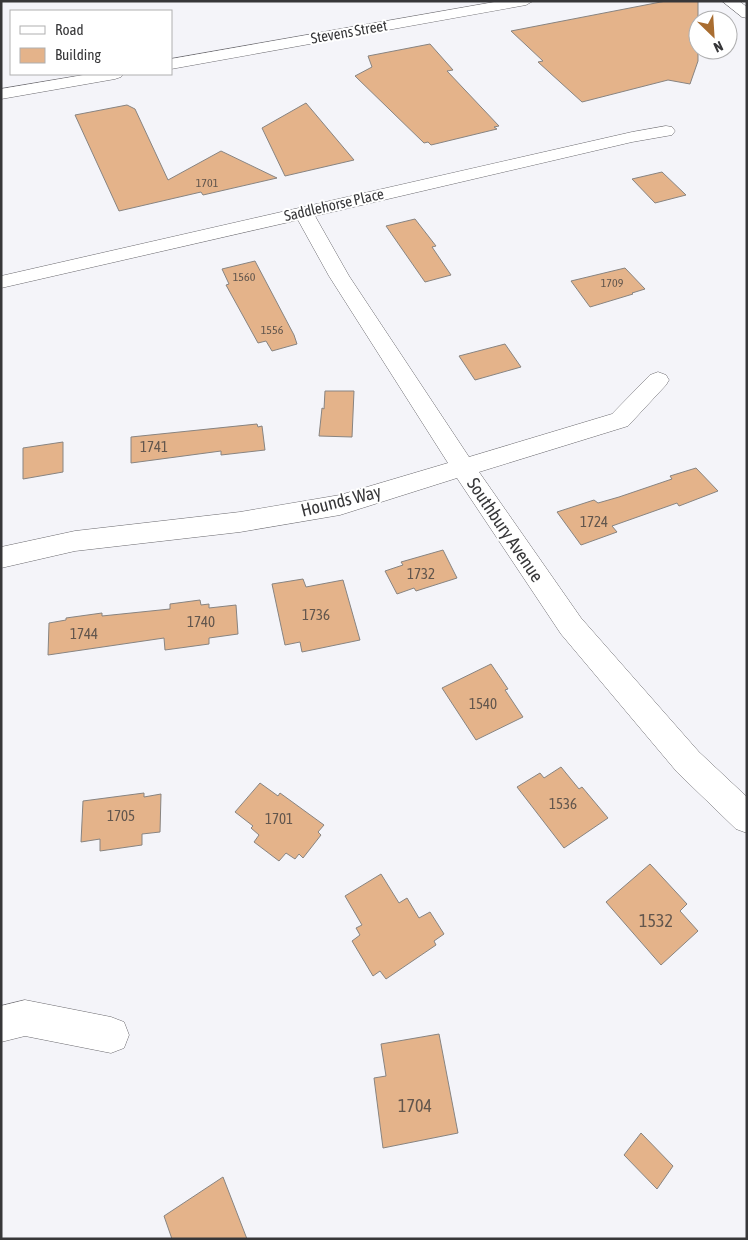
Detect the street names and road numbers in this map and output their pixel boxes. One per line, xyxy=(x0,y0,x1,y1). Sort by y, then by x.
street label: Stevens Street xyxy=(309,16,389,47)
street label: Saddlehorse Place xyxy=(282,185,386,224)
street label: Southbury Avenue xyxy=(463,474,548,586)
street label: Hounds Way xyxy=(299,480,383,521)

